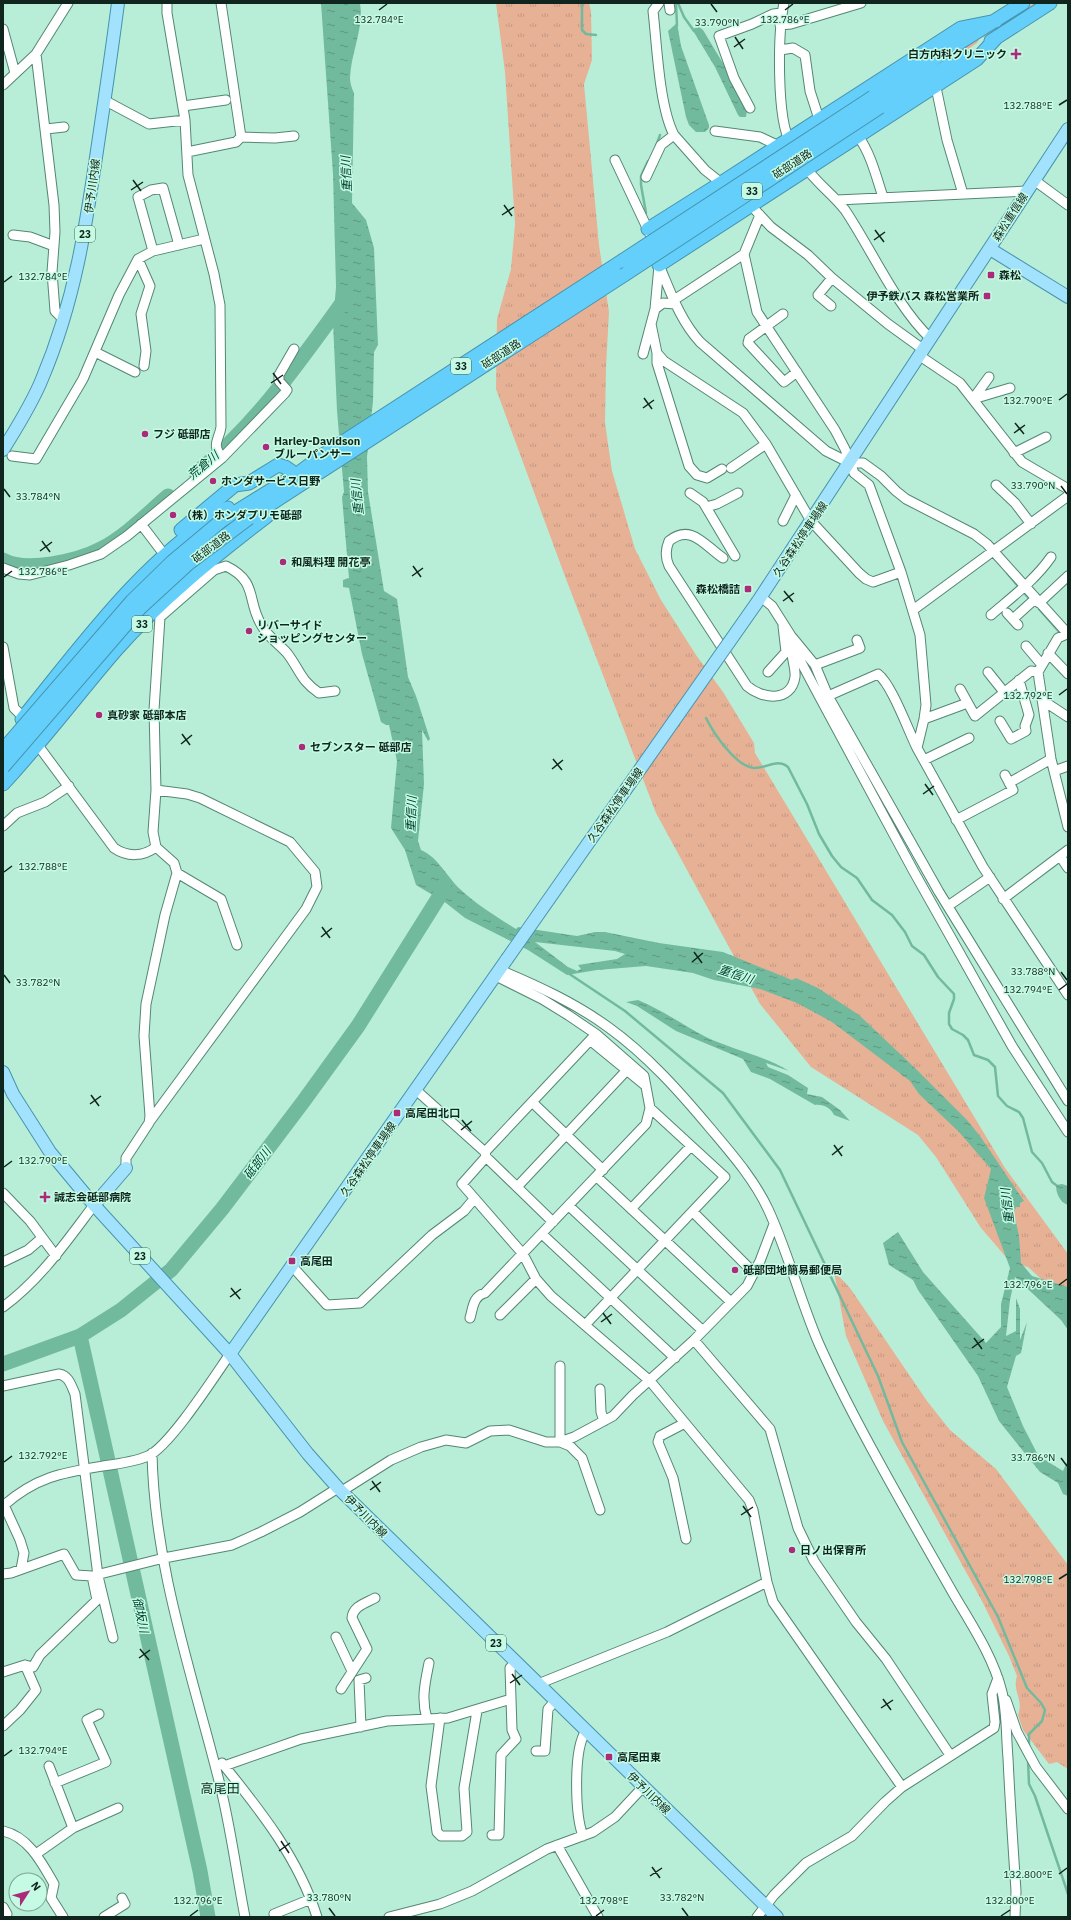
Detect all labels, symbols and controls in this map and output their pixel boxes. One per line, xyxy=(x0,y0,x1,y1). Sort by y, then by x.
text: 132.784°E xyxy=(354,13,404,26)
text: 132.786°E xyxy=(760,13,810,26)
text: 33.790°N xyxy=(695,16,739,29)
place label: 白方内科クリニック xyxy=(908,47,1007,61)
marker: 白方内科クリニック xyxy=(1010,48,1022,60)
text: 132.788°E xyxy=(1003,99,1053,112)
street label: 砥部道路 xyxy=(770,146,814,182)
water label: 重信川 xyxy=(337,154,354,192)
street label: 伊予川内線 xyxy=(81,158,103,214)
road number: 33 xyxy=(742,183,762,199)
street label: 森松重信線 xyxy=(989,190,1031,244)
road number: 23 xyxy=(75,226,95,242)
place label: 森松 xyxy=(999,268,1021,282)
text: 132.784°E xyxy=(18,270,68,283)
marker: 森松 xyxy=(986,270,996,280)
place label: 伊予鉄バス 森松営業所 xyxy=(866,289,979,303)
marker: 伊予鉄バス 森松営業所 xyxy=(982,291,992,301)
street label: 砥部道路 xyxy=(479,336,523,372)
road number: 33 xyxy=(451,358,471,374)
text: 132.790°E xyxy=(1003,394,1053,407)
place label: フジ 砥部店 xyxy=(153,427,211,441)
marker: フジ 砥部店 xyxy=(140,429,150,439)
place label: Harley-Davidson ブルーパンサー xyxy=(274,434,360,461)
marker: Harley-Davidson ブルーパンサー xyxy=(261,442,271,452)
water label: 荒倉川 xyxy=(184,446,223,482)
place label: ホンダサービス日野 xyxy=(221,474,321,488)
marker: ホンダサービス日野 xyxy=(208,476,218,486)
water label: 重信川 xyxy=(347,476,366,516)
text: 33.790°N xyxy=(1011,479,1055,492)
text: 33.784°N xyxy=(16,490,60,503)
street label: 久谷森松停車場線 xyxy=(770,499,830,579)
place label: （株）ホンダプリモ砥部 xyxy=(181,508,302,522)
marker: （株）ホンダプリモ砥部 xyxy=(168,510,178,520)
street label: 砥部道路 xyxy=(189,528,233,566)
place label: 和風料理 開花亭 xyxy=(291,555,371,569)
marker: 和風料理 開花亭 xyxy=(278,557,288,567)
text: 132.786°E xyxy=(18,565,68,578)
place label: 森松橋詰 xyxy=(696,582,740,596)
marker: 森松橋詰 xyxy=(743,584,753,594)
road number: 33 xyxy=(132,616,152,632)
place label: リバーサイド ショッピングセンター xyxy=(257,618,367,645)
marker: リバーサイド ショッピングセンター xyxy=(244,626,254,636)
text: 132.792°E xyxy=(1003,689,1053,702)
place label: 真砂家 砥部本店 xyxy=(107,708,187,722)
marker: 真砂家 砥部本店 xyxy=(94,710,104,720)
place label: セブンスター 砥部店 xyxy=(310,740,411,754)
marker: セブンスター 砥部店 xyxy=(297,742,307,752)
street label: 久谷森松停車場線 xyxy=(584,765,646,845)
water label: 重信川 xyxy=(403,794,419,832)
text: 132.788°E xyxy=(18,860,68,873)
water label: 重信川 xyxy=(717,961,757,987)
text: 33.788°N xyxy=(1011,965,1055,978)
text: 33.782°N xyxy=(16,976,60,989)
text: 132.794°E xyxy=(1003,983,1053,996)
place label: 高尾田北口 xyxy=(405,1106,460,1120)
marker: 高尾田北口 xyxy=(392,1108,402,1118)
street label: 久谷森松停車場線 xyxy=(337,1119,399,1199)
water label: 砥部川 xyxy=(240,1143,275,1182)
text: 132.790°E xyxy=(18,1154,68,1167)
water label: 重信川 xyxy=(997,1185,1017,1225)
place label: 誠志会砥部病院 xyxy=(54,1190,131,1204)
marker: 誠志会砥部病院 xyxy=(39,1191,51,1203)
road number: 23 xyxy=(130,1248,150,1264)
place label: 高尾田 xyxy=(300,1254,333,1268)
marker: 高尾田 xyxy=(287,1256,297,1266)
place label: 砥部団地簡易郵便局 xyxy=(743,1263,842,1277)
marker: 砥部団地簡易郵便局 xyxy=(730,1265,740,1275)
text: 132.796°E xyxy=(1003,1278,1053,1291)
text: 132.792°E xyxy=(18,1449,68,1462)
text: 33.786°N xyxy=(1011,1451,1055,1464)
street label: 伊予川内線 xyxy=(342,1492,390,1540)
place label: 日ノ出保育所 xyxy=(800,1543,866,1557)
marker: 日ノ出保育所 xyxy=(787,1545,797,1555)
text: 132.798°E xyxy=(1003,1573,1053,1586)
water label: 御坂川 xyxy=(130,1596,152,1636)
road number: 23 xyxy=(486,1635,506,1651)
text: 132.794°E xyxy=(18,1744,68,1757)
place label: 高尾田東 xyxy=(617,1750,661,1764)
marker: 高尾田東 xyxy=(604,1752,614,1762)
street label: 伊予川内線 xyxy=(624,1769,674,1817)
district label: 高尾田 xyxy=(200,1780,240,1797)
text: 132.800°E xyxy=(1003,1868,1053,1881)
north arrow xyxy=(8,1872,48,1912)
text: N xyxy=(28,1879,44,1893)
text: 33.780°N xyxy=(307,1891,351,1904)
text: 33.782°N xyxy=(660,1891,704,1904)
text: 132.796°E xyxy=(173,1894,223,1907)
text: 132.798°E xyxy=(579,1894,629,1907)
text: 132.800°E xyxy=(985,1894,1035,1907)

